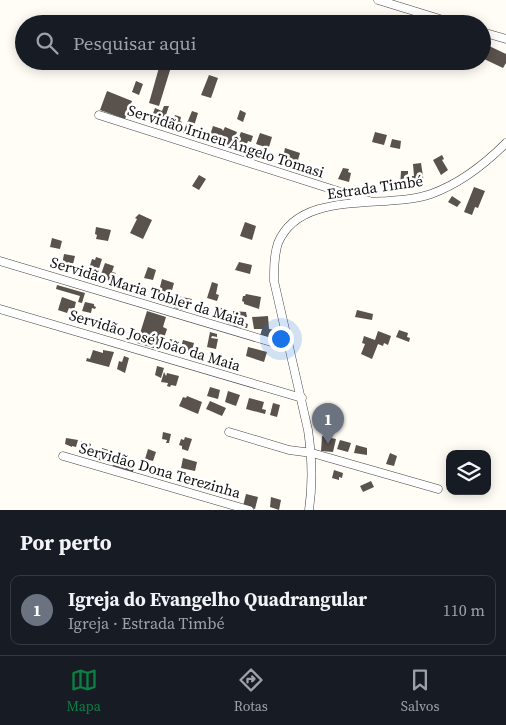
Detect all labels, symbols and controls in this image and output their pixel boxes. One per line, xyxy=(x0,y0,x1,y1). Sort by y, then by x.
search box xyxy=(15,15,491,70)
icon: search xyxy=(33,29,61,57)
text: Pesquisar aqui xyxy=(73,30,196,56)
street label: Servidão Irineu Ângelo Tomasi xyxy=(125,99,327,183)
street label: Estrada Timbé xyxy=(326,170,425,204)
street label: Servidão Maria Tobler da Maia xyxy=(48,251,249,331)
street label: Servidão José João da Maia xyxy=(67,304,244,376)
your location xyxy=(268,326,294,352)
pin: 1 xyxy=(312,403,344,444)
street label: Servidão Dona Terezinha xyxy=(77,437,243,503)
map controls xyxy=(446,450,491,495)
button: layers xyxy=(446,450,491,495)
text: Por perto xyxy=(20,528,112,557)
text: Igreja do Evangelho Quadrangular xyxy=(68,586,367,612)
text: 1 xyxy=(33,599,41,621)
text: 110 m xyxy=(443,599,485,621)
text: Igreja · Estrada Timbé xyxy=(68,612,225,634)
tab: Mapa xyxy=(66,666,101,716)
tab: Rotas xyxy=(234,666,268,716)
tab: Salvos xyxy=(401,666,440,716)

